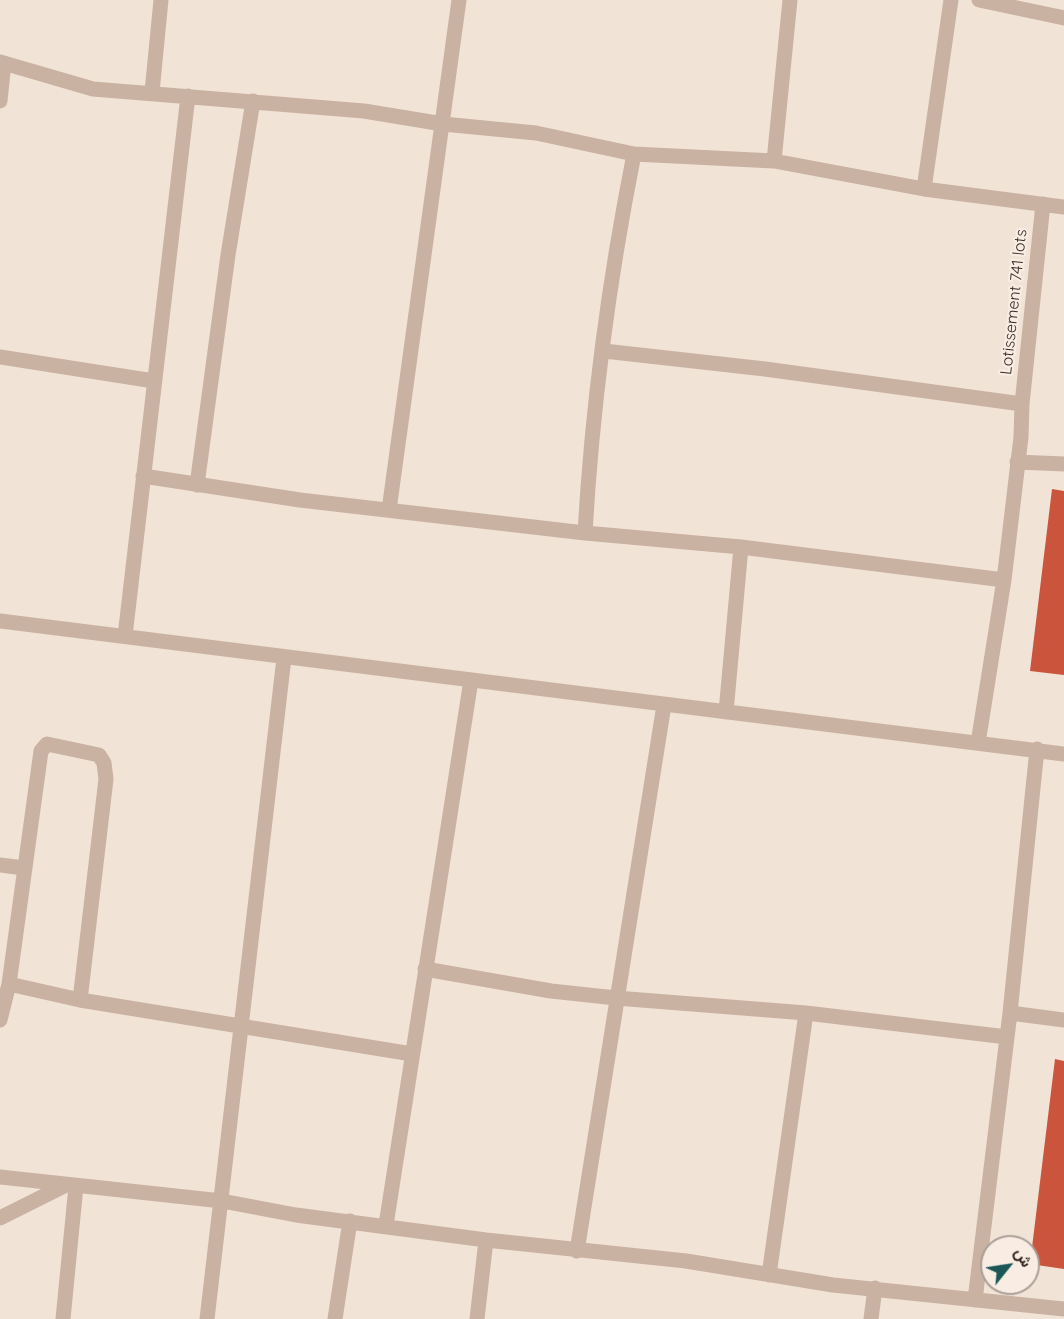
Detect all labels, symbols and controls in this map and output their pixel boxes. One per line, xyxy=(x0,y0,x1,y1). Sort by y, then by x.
street label: Lotissement 741 lots xyxy=(997,228,1031,376)
north arrow xyxy=(980,1235,1040,1295)
text: ش xyxy=(1010,1244,1037,1270)

